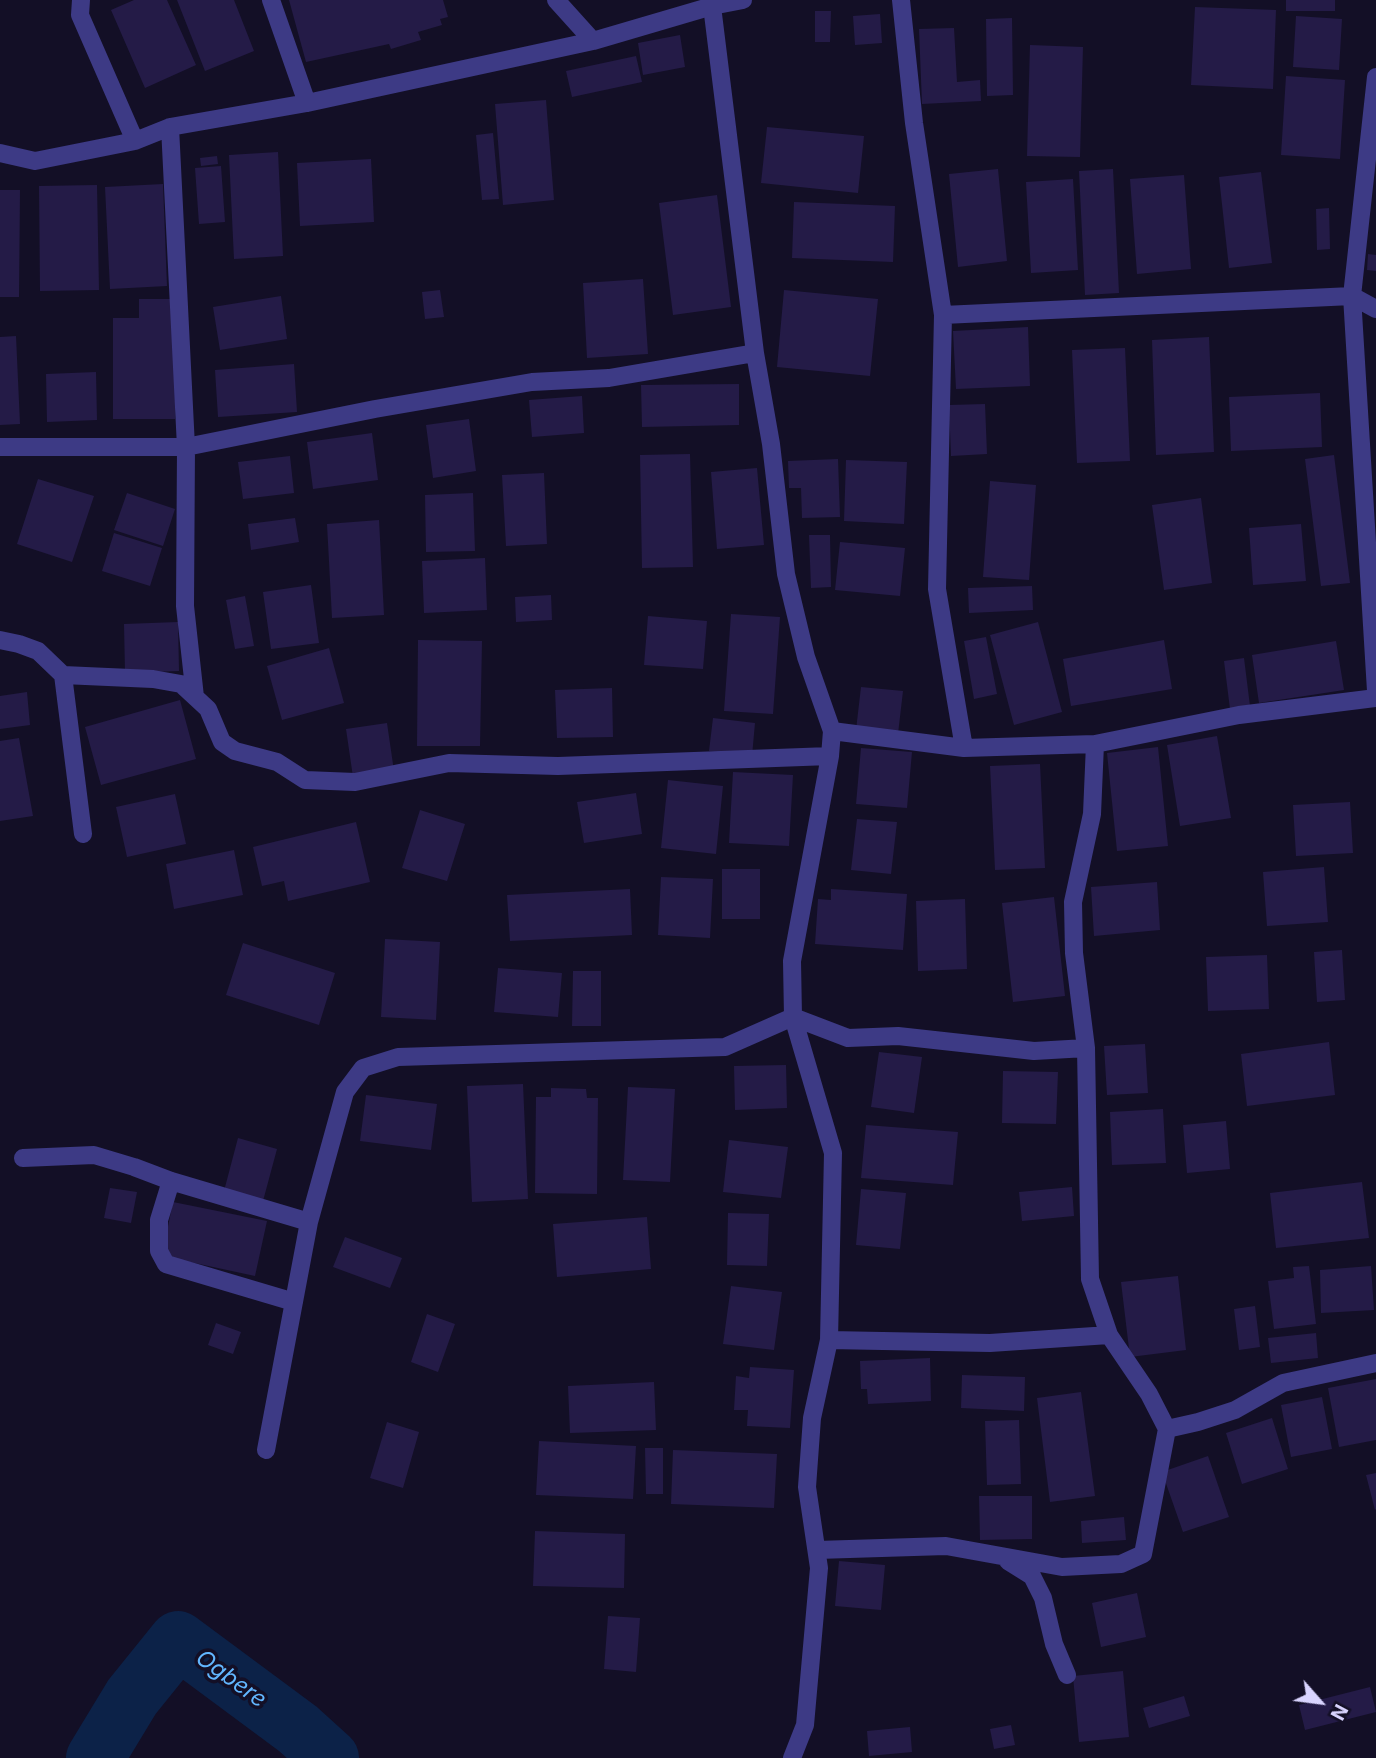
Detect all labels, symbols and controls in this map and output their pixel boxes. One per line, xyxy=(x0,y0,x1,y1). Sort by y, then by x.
water label: Ogbere xyxy=(190,1644,272,1714)
north arrow xyxy=(1285,1667,1355,1737)
text: N xyxy=(1325,1700,1353,1724)

